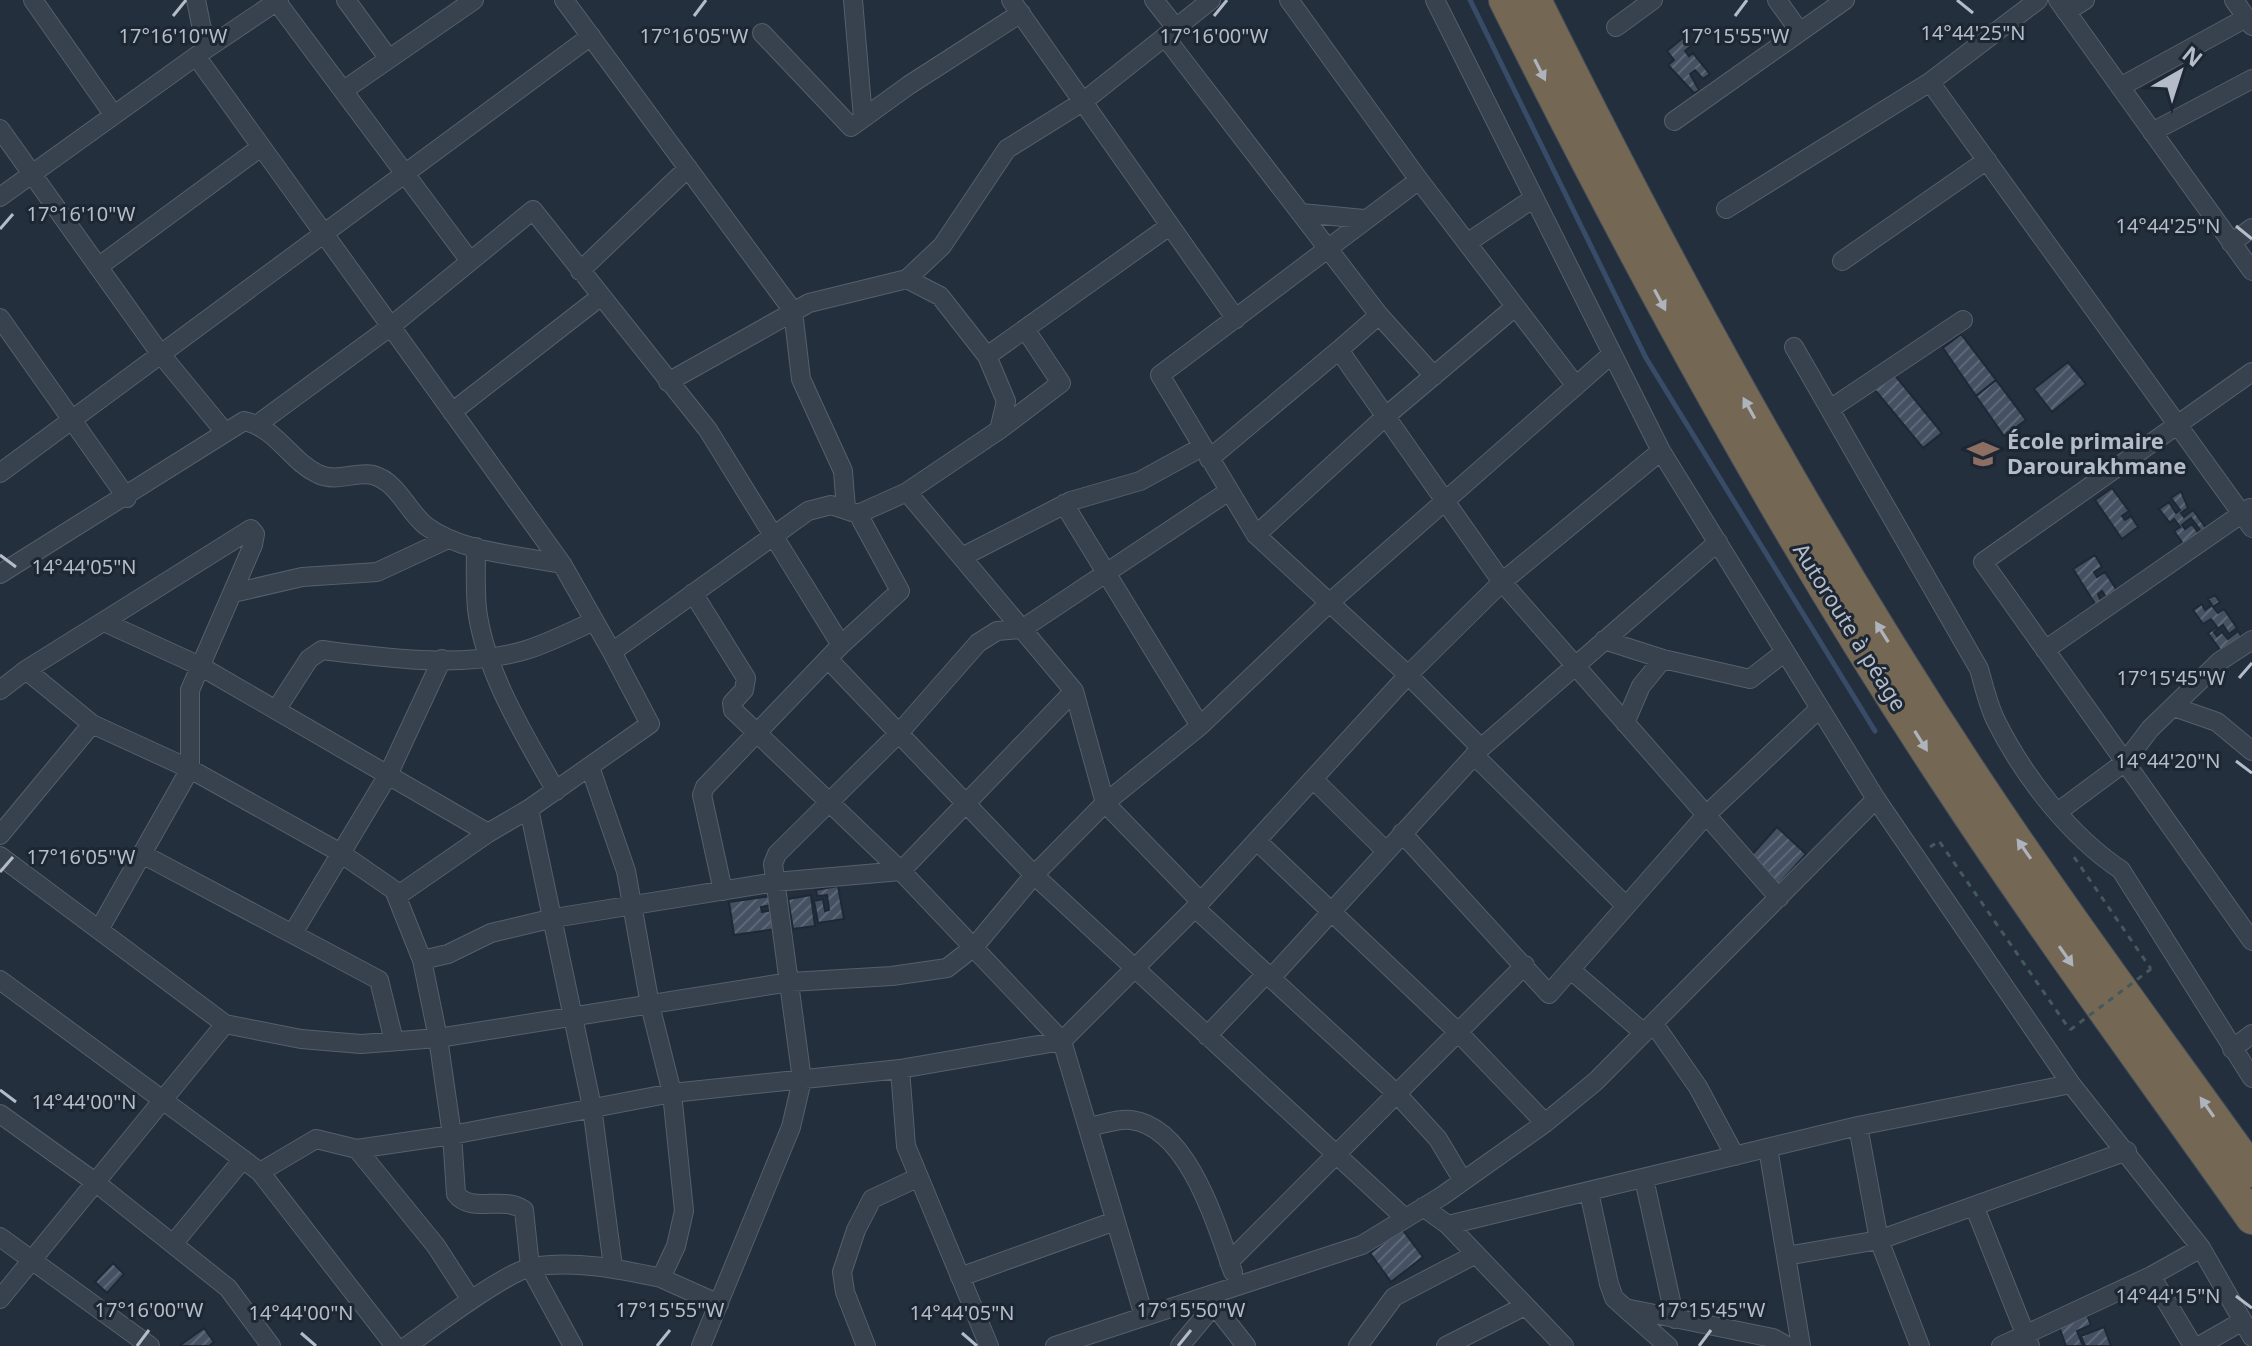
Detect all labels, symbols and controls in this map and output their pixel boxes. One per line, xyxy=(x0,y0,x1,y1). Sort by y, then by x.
text: 14°44'25"N xyxy=(1920,19,2026,46)
text: 17°16'10"W xyxy=(119,22,228,49)
text: 17°16'05"W xyxy=(640,22,749,49)
text: 17°16'00"W xyxy=(1160,22,1269,49)
text: 17°15'55"W xyxy=(1681,22,1790,49)
north arrow xyxy=(2140,32,2220,112)
text: N xyxy=(2177,38,2210,73)
one-way arrow xyxy=(1533,58,1546,81)
text: 17°16'10"W xyxy=(27,200,136,227)
text: 14°44'25"N xyxy=(2115,212,2221,239)
one-way arrow xyxy=(1653,289,1667,312)
one-way arrow xyxy=(1743,397,1757,419)
place label: École primaire Darourakhmane xyxy=(2007,425,2186,480)
school or university icon: École primaire Darourakhmane xyxy=(1966,437,2000,471)
street label: Autoroute à péage xyxy=(1787,537,1915,716)
text: 14°44'05"N xyxy=(31,553,137,580)
one-way arrow xyxy=(1875,621,1889,643)
text: 17°15'45"W xyxy=(2117,664,2226,691)
one-way arrow xyxy=(1913,730,1928,751)
text: 14°44'20"N xyxy=(2115,747,2221,774)
one-way arrow xyxy=(2017,839,2032,860)
text: 17°16'05"W xyxy=(27,843,136,870)
one-way arrow xyxy=(2058,945,2074,967)
text: 14°44'00"N xyxy=(31,1088,137,1115)
one-way arrow xyxy=(2200,1097,2215,1118)
text: 14°44'15"N xyxy=(2115,1282,2221,1309)
text: 17°16'00"W xyxy=(95,1296,204,1323)
text: 17°15'55"W xyxy=(616,1296,725,1323)
text: 17°15'50"W xyxy=(1137,1296,1246,1323)
text: 17°15'45"W xyxy=(1657,1296,1766,1323)
text: 14°44'00"N xyxy=(248,1299,354,1326)
text: 14°44'05"N xyxy=(909,1299,1015,1326)

